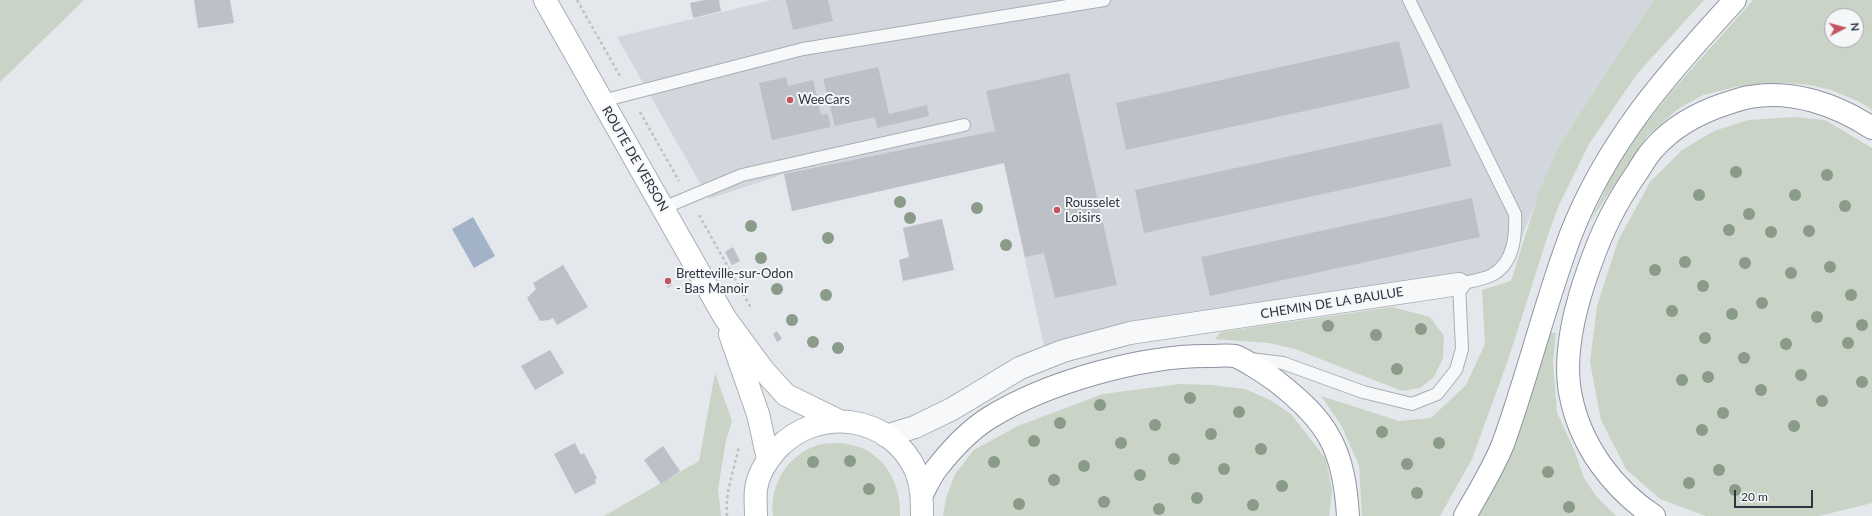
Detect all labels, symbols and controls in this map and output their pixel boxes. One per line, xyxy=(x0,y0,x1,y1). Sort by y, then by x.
north arrow xyxy=(1824,8,1864,48)
text: N xyxy=(1849,22,1862,32)
place label: WeeCars xyxy=(798,92,850,108)
marker: WeeCars xyxy=(785,95,795,105)
street label: ROUTE DE VERSON xyxy=(598,104,672,214)
place label: Rousselet Loisirs xyxy=(1065,195,1120,226)
marker: Rousselet Loisirs xyxy=(1052,205,1062,215)
place label: Bretteville-sur-Odon - Bas Manoir xyxy=(676,266,793,297)
marker: Bretteville-sur-Odon - Bas Manoir xyxy=(663,276,673,286)
street label: CHEMIN DE LA BAULUE xyxy=(1259,284,1405,322)
scale bar xyxy=(1736,482,1815,508)
text: 20 m xyxy=(1741,489,1768,504)

